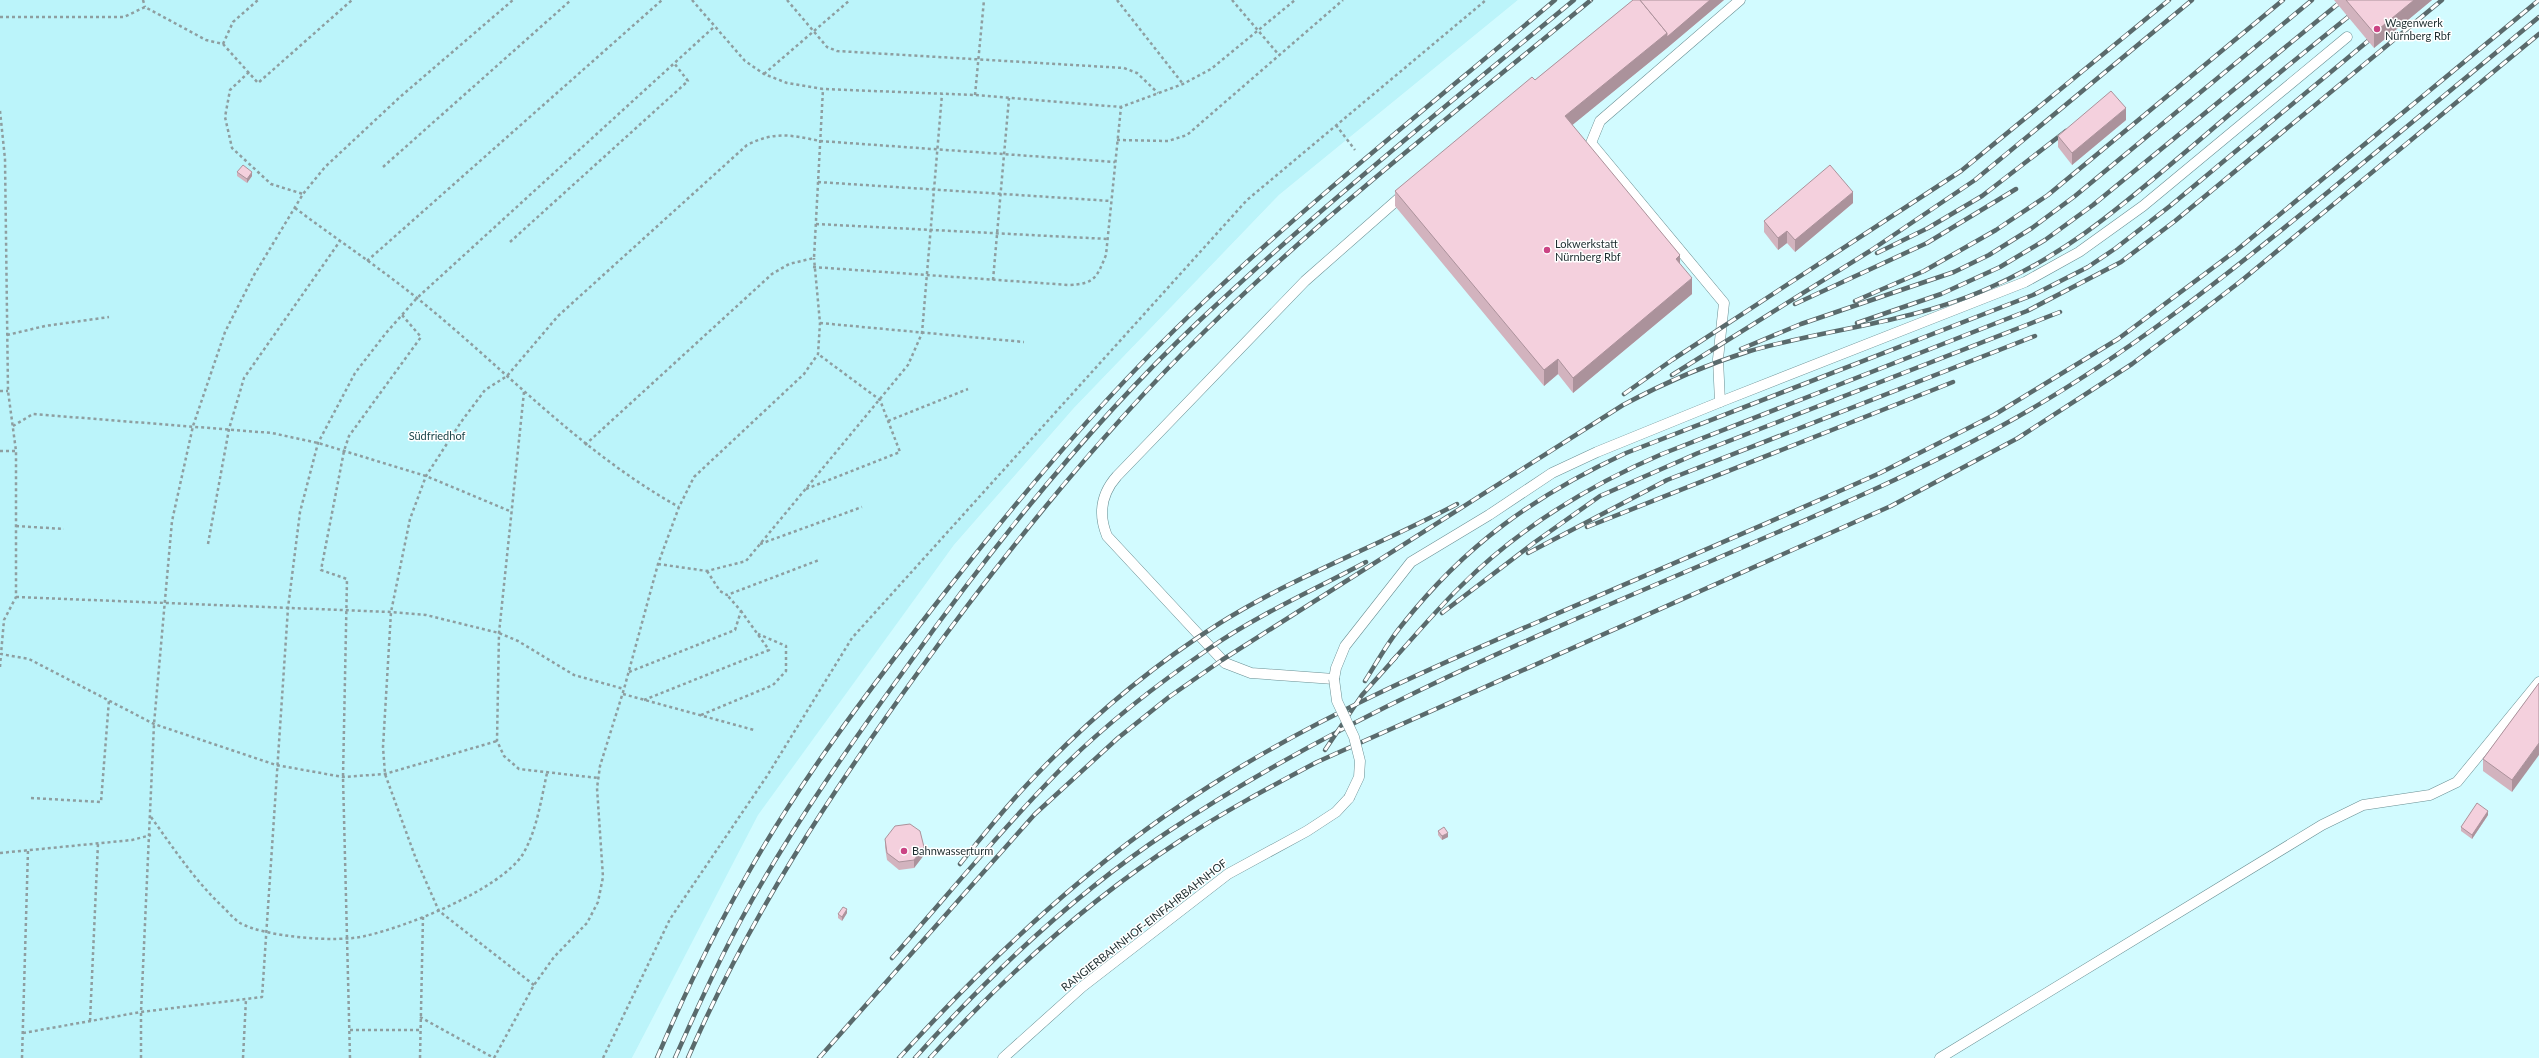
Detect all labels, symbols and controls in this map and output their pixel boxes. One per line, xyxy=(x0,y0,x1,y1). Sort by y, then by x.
place label: Wagenwerk Nürnberg Rbf xyxy=(2385,16,2451,42)
marker: Wagenwerk Nürnberg Rbf xyxy=(2372,24,2382,34)
place label: Lokwerkstatt Nürnberg Rbf xyxy=(1555,237,1621,263)
marker: Lokwerkstatt Nürnberg Rbf xyxy=(1542,245,1552,255)
park label: Südfriedhof xyxy=(409,429,466,442)
place label: Bahnwasserturm xyxy=(912,844,993,857)
marker: Bahnwasserturm xyxy=(899,846,909,856)
street label: RANGIERBAHNHOF-EINFAHRBAHNHOF xyxy=(1058,856,1229,993)

